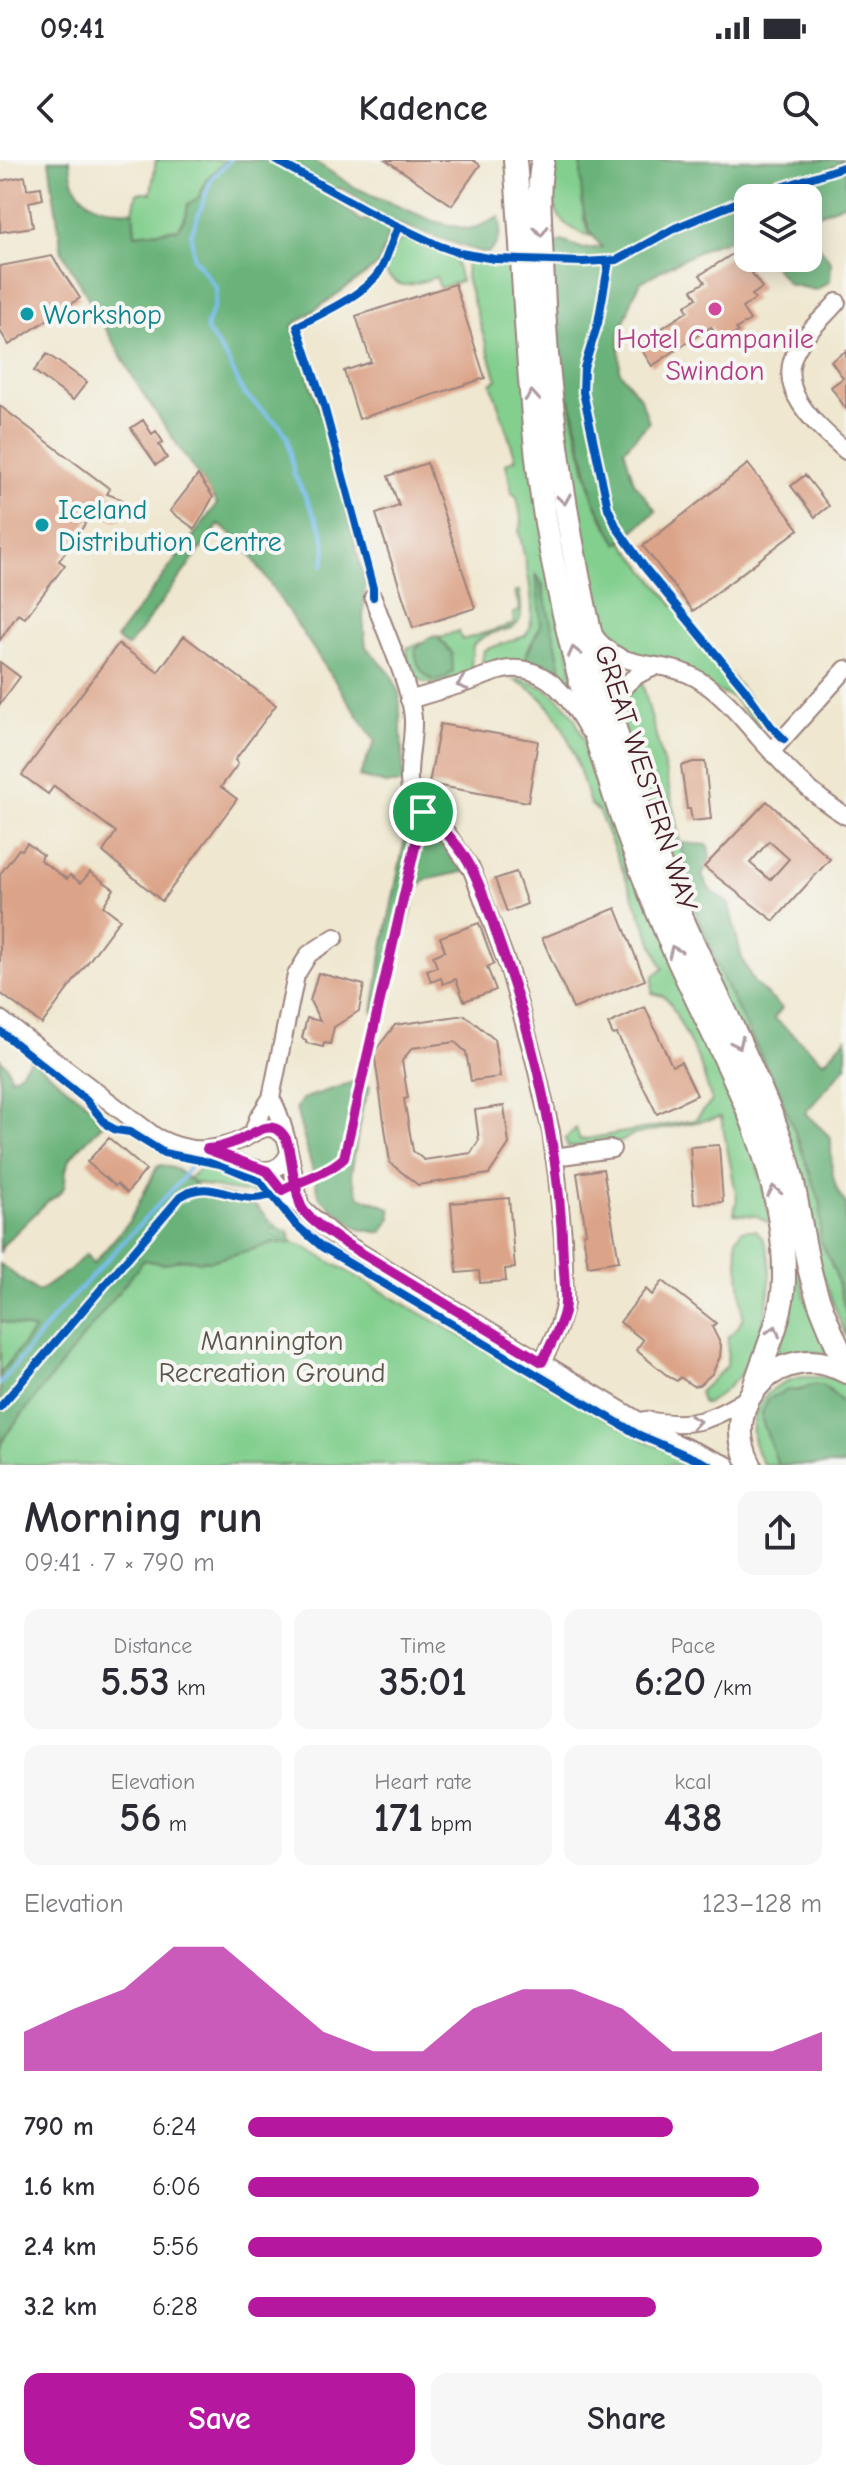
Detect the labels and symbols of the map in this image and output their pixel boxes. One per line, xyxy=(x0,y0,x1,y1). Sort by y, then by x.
one-way arrow xyxy=(532,225,549,238)
place label: Workshop xyxy=(43,299,162,331)
marker: Hotel Campanile Swindon xyxy=(706,300,724,318)
marker: Workshop xyxy=(18,305,36,323)
place label: Hotel Campanile Swindon xyxy=(616,323,814,387)
one-way arrow xyxy=(524,389,541,402)
one-way arrow xyxy=(555,492,572,506)
place label: Iceland Distribution Centre xyxy=(58,494,282,558)
marker: Iceland Distribution Centre xyxy=(33,516,51,534)
street label: GREAT WESTERN WAY xyxy=(588,641,704,916)
one-way arrow xyxy=(566,646,583,660)
one-way arrow xyxy=(455,675,469,691)
pin xyxy=(389,778,457,846)
one-way arrow xyxy=(668,945,684,960)
one-way arrow xyxy=(728,1034,744,1049)
one-way arrow xyxy=(766,1184,783,1197)
one-way arrow xyxy=(765,1324,781,1338)
park label: Mannington Recreation Ground xyxy=(158,1325,386,1389)
one-way arrow xyxy=(689,1415,702,1432)

